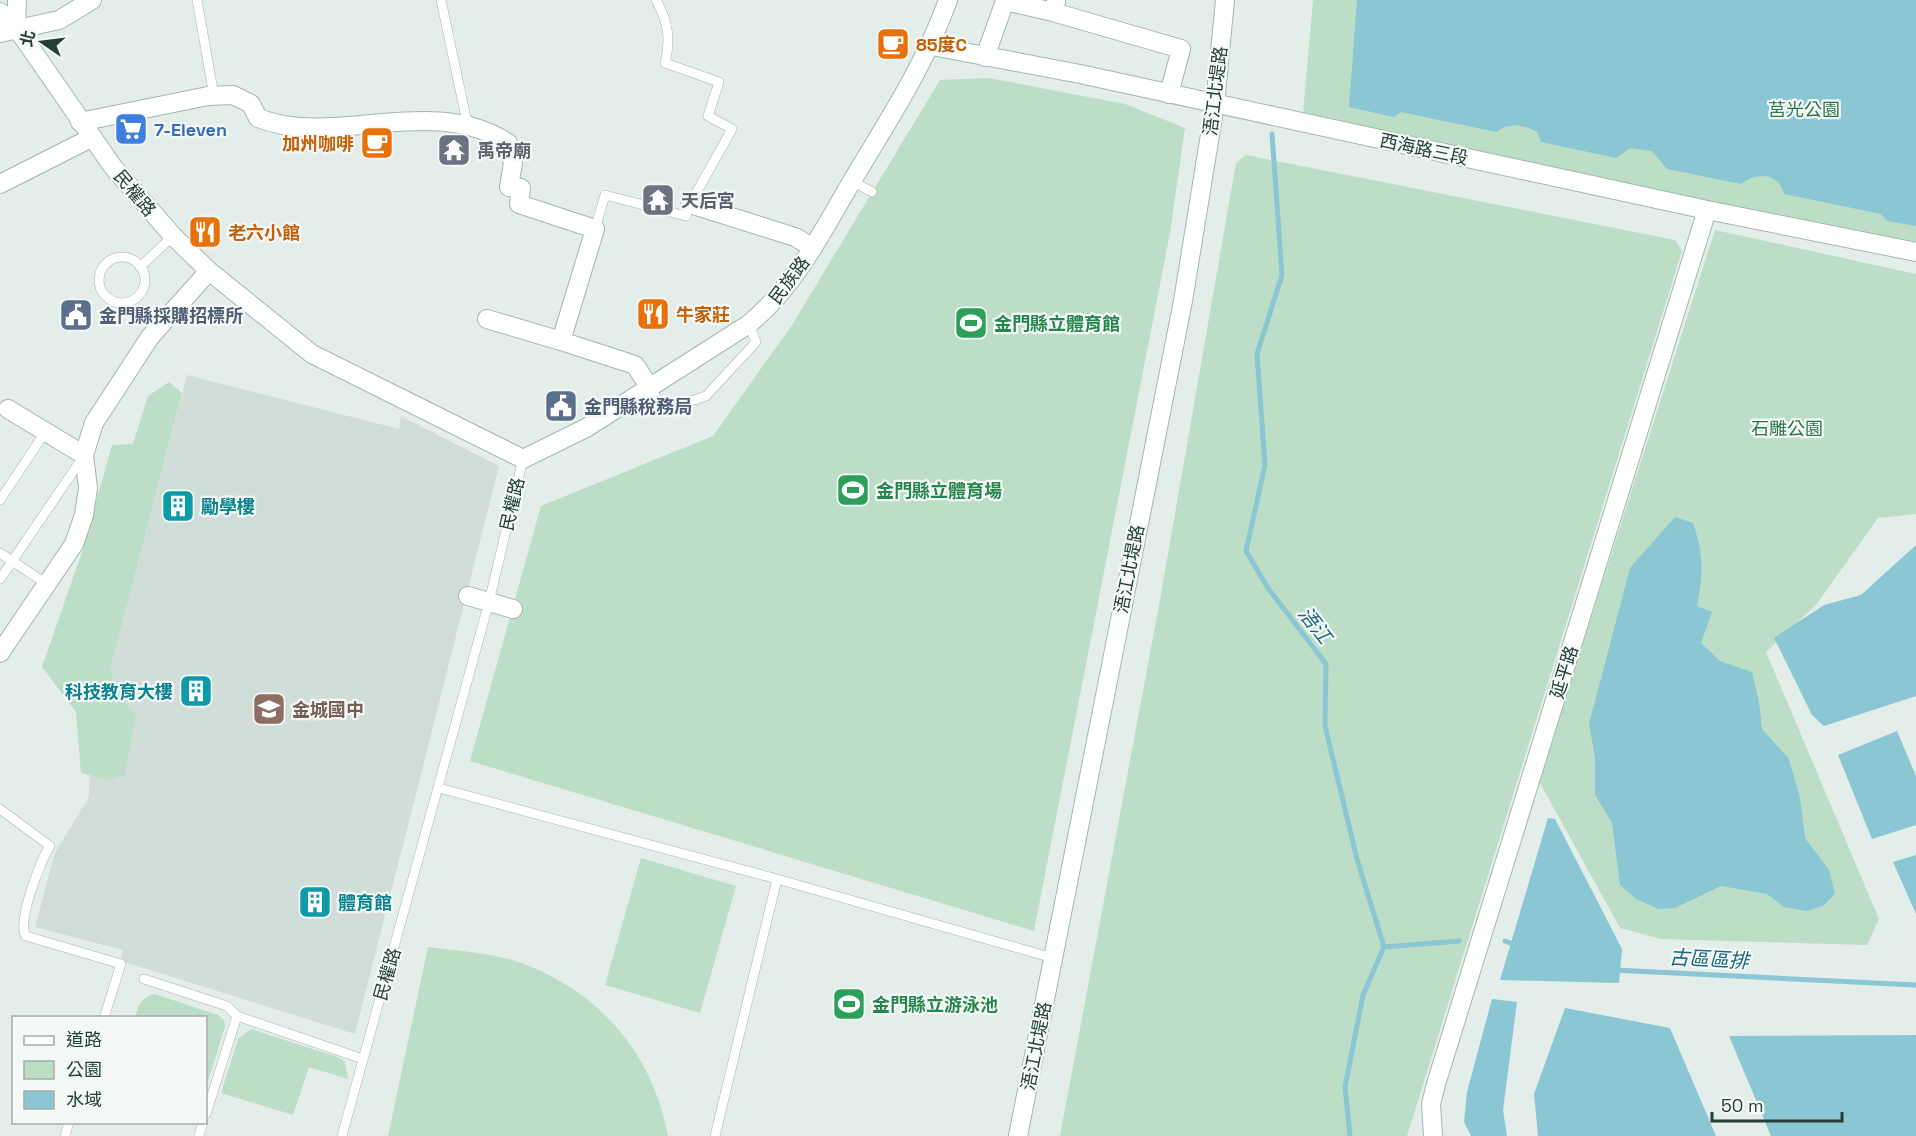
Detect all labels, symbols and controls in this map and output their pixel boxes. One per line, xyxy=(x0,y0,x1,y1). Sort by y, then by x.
north arrow xyxy=(12,12,72,72)
cafe icon: 85度C xyxy=(875,26,911,62)
text: 北 xyxy=(16,28,40,49)
place label: 85度C xyxy=(916,33,967,56)
street label: 浯江北堤路 xyxy=(1198,45,1232,137)
park label: 莒光公園 xyxy=(1768,98,1840,121)
supermarket icon: 7-Eleven xyxy=(113,111,149,147)
place label: 7-Eleven xyxy=(154,118,227,141)
cafe icon: 加州咖啡 xyxy=(359,125,395,161)
street label: 西海路三段 xyxy=(1378,128,1470,170)
place label: 加州咖啡 xyxy=(282,132,354,155)
temple icon: 禹帝廟 xyxy=(436,132,472,168)
place label: 禹帝廟 xyxy=(477,139,531,162)
street label: 民權路 xyxy=(109,165,161,221)
temple icon: 天后宮 xyxy=(640,182,676,218)
place label: 天后宮 xyxy=(681,189,735,212)
restaurant icon: 老六小館 xyxy=(187,214,223,250)
place label: 老六小館 xyxy=(228,221,300,244)
street label: 民族路 xyxy=(764,252,814,308)
restaurant icon: 牛家莊 xyxy=(635,296,671,332)
public building icon: 金門縣採購招標所 xyxy=(58,297,94,333)
place label: 牛家莊 xyxy=(676,303,730,326)
place label: 金門縣採購招標所 xyxy=(99,304,243,327)
sports icon: 金門縣立體育館 xyxy=(953,305,989,341)
place label: 金門縣立體育館 xyxy=(994,312,1120,335)
public building icon: 金門縣稅務局 xyxy=(543,388,579,424)
place label: 金門縣稅務局 xyxy=(584,395,692,418)
park label: 石雕公園 xyxy=(1751,417,1823,440)
sports icon: 金門縣立體育場 xyxy=(835,472,871,508)
street label: 民權路 xyxy=(495,475,529,533)
place label: 金門縣立體育場 xyxy=(876,479,1002,502)
building icon: 勵學樓 xyxy=(160,488,196,524)
place label: 勵學樓 xyxy=(201,495,255,518)
street label: 浯江北堤路 xyxy=(1109,523,1149,615)
water label: 浯江 xyxy=(1292,601,1339,650)
street label: 延平路 xyxy=(1545,643,1583,701)
building icon: 科技教育大樓 xyxy=(178,673,214,709)
place label: 科技教育大樓 xyxy=(65,680,173,703)
school or university icon: 金城國中 xyxy=(251,691,287,727)
place label: 金城國中 xyxy=(292,698,364,721)
building icon: 體育館 xyxy=(297,884,333,920)
place label: 體育館 xyxy=(338,891,392,914)
water label: 古區區排 xyxy=(1668,944,1753,974)
street label: 民權路 xyxy=(369,945,405,1003)
sports icon: 金門縣立游泳池 xyxy=(831,986,867,1022)
place label: 金門縣立游泳池 xyxy=(872,993,998,1016)
street label: 浯江北堤路 xyxy=(1016,1000,1056,1092)
legend xyxy=(12,1016,207,1124)
text: 道路 xyxy=(66,1028,102,1051)
text: 公園 xyxy=(66,1058,102,1081)
scale bar xyxy=(1712,1085,1842,1123)
text: 水域 xyxy=(66,1088,102,1111)
text: 50 m xyxy=(1721,1094,1763,1117)

